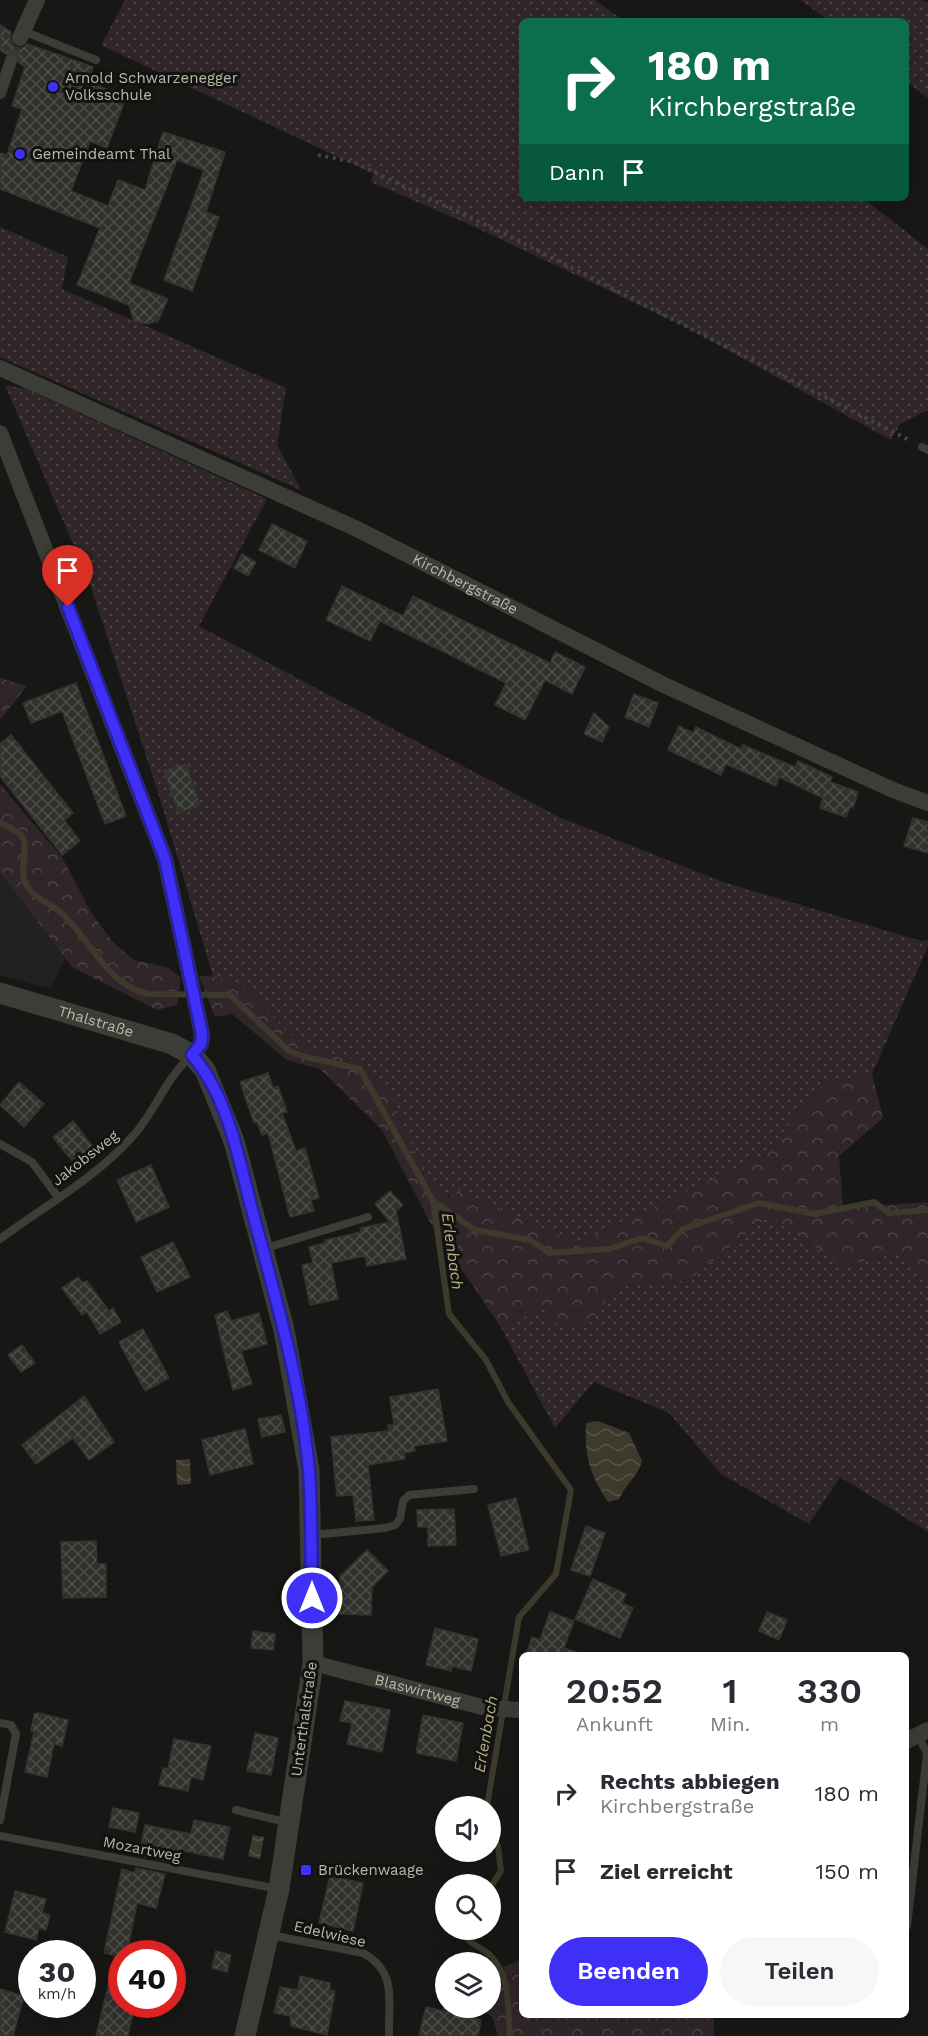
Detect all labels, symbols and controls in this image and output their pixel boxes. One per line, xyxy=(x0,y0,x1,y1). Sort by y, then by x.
text: 180 m xyxy=(648,41,771,90)
icon: right xyxy=(549,42,627,120)
place label: Arnold Schwarzenegger Volksschule xyxy=(65,69,238,104)
marker: Arnold Schwarzenegger Volksschule xyxy=(46,80,60,94)
text: Kirchbergstraße xyxy=(648,91,856,123)
place label: Gemeindeamt Thal xyxy=(32,145,171,163)
marker: Gemeindeamt Thal xyxy=(13,147,27,161)
icon: arrive xyxy=(617,156,650,189)
text: Dann xyxy=(549,160,605,185)
pin xyxy=(42,545,93,607)
street label: Kirchbergstraße xyxy=(410,550,521,618)
icon: arrive xyxy=(51,554,84,587)
street label: Thalstraße xyxy=(56,1002,136,1041)
street label: Jakobsweg xyxy=(48,1126,122,1190)
water label: Erlenbach xyxy=(438,1211,467,1291)
position arrow xyxy=(280,1566,344,1630)
street label: Unterthalstraße xyxy=(287,1661,321,1777)
street label: Blaswirtweg xyxy=(373,1670,462,1710)
text: 20:52 xyxy=(566,1670,663,1712)
text: 1 xyxy=(722,1670,737,1712)
text: 330 xyxy=(797,1670,862,1712)
water label: Erlenbach xyxy=(469,1694,502,1774)
text: Ankunft xyxy=(576,1712,653,1736)
text: Min. xyxy=(710,1712,750,1736)
text: m xyxy=(820,1712,839,1736)
text: Rechts abbiegen xyxy=(600,1769,780,1794)
icon: right xyxy=(549,1777,582,1810)
text: 180 m xyxy=(815,1781,879,1806)
text: Kirchbergstraße xyxy=(600,1794,754,1818)
map controls xyxy=(435,1796,501,2018)
button: sound xyxy=(435,1796,501,1862)
street label: Mozartweg xyxy=(102,1833,182,1865)
icon: arrive xyxy=(549,1855,582,1888)
text: Ziel erreicht xyxy=(600,1859,733,1884)
text: 150 m xyxy=(815,1859,879,1884)
place label: Brückenwaage xyxy=(318,1861,424,1879)
marker: Brückenwaage xyxy=(299,1863,313,1877)
button: search xyxy=(435,1874,501,1940)
street label: Edelwiese xyxy=(292,1917,368,1951)
button: Beenden xyxy=(549,1937,708,2006)
button: Teilen xyxy=(720,1937,879,2006)
speed limit sign: 40 xyxy=(108,1940,186,2018)
button: layers xyxy=(435,1952,501,2018)
text: 30 xyxy=(38,1954,76,1989)
text: km/h xyxy=(38,1985,76,2003)

